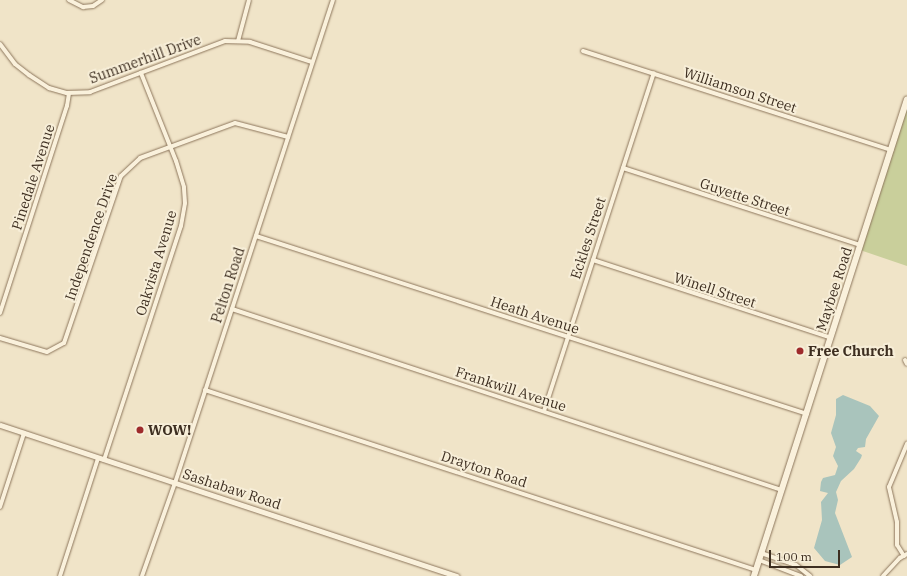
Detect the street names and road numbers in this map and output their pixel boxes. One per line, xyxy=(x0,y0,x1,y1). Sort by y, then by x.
street label: Summerhill Drive xyxy=(87,31,203,87)
street label: Williamson Street xyxy=(681,64,799,116)
street label: Pinedale Avenue xyxy=(8,122,58,232)
street label: Independence Drive xyxy=(61,171,121,303)
street label: Guyette Street xyxy=(698,175,792,219)
street label: Eckles Street xyxy=(567,195,609,281)
street label: Oakvista Avenue xyxy=(132,208,180,318)
street label: Pelton Road xyxy=(208,245,248,325)
street label: Maybee Road xyxy=(813,245,855,333)
street label: Winell Street xyxy=(672,269,758,311)
street label: Heath Avenue xyxy=(489,293,581,337)
street label: Frankwill Avenue xyxy=(453,363,569,415)
street label: Drayton Road xyxy=(439,447,529,491)
street label: Sashabaw Road xyxy=(181,465,283,513)

